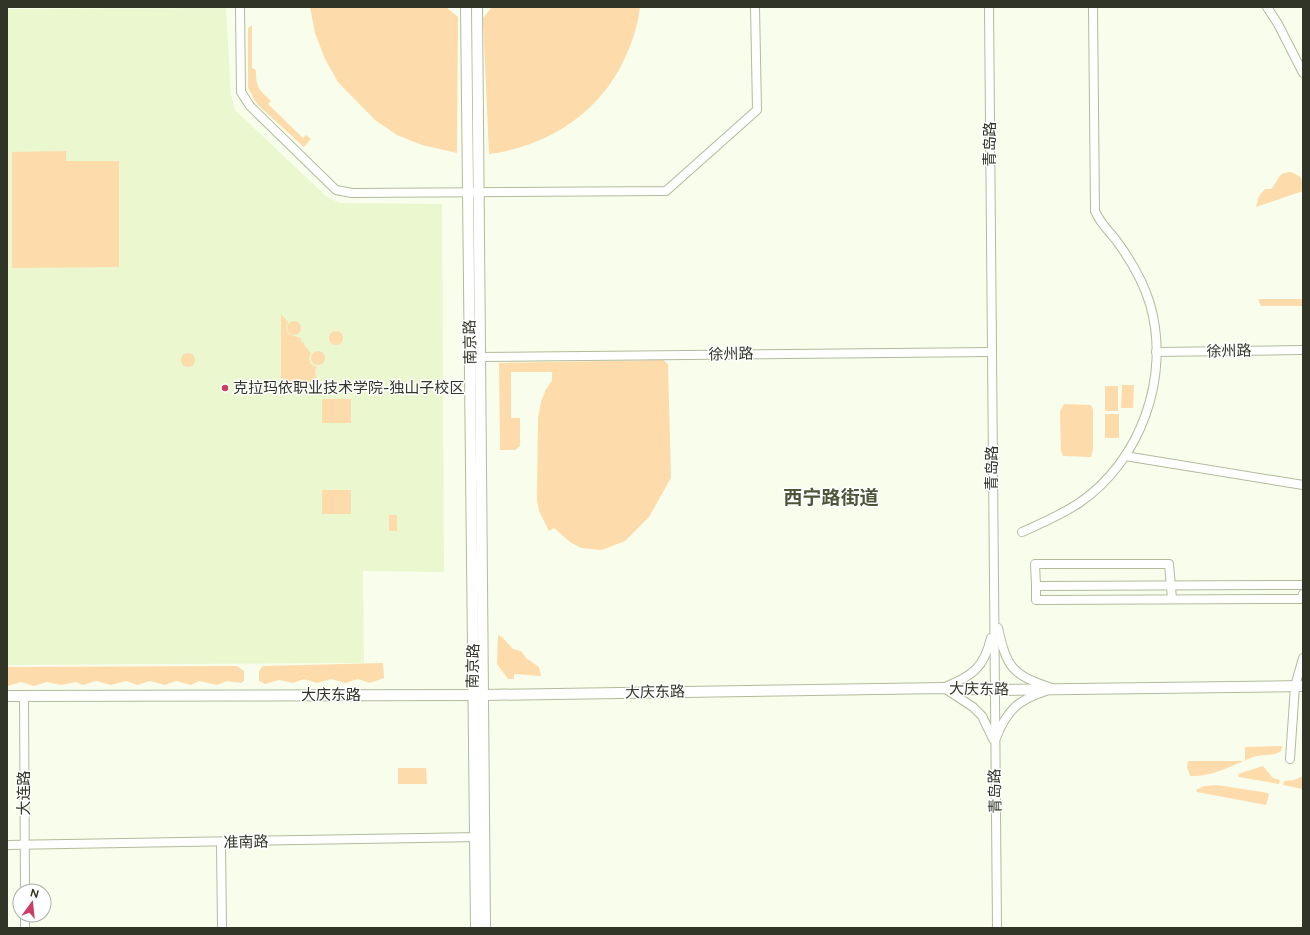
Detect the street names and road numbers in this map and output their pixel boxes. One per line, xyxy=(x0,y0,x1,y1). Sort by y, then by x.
street label: 青岛路 xyxy=(981,121,999,167)
street label: 南京路 xyxy=(461,319,479,365)
street label: 徐州路 xyxy=(1206,342,1252,360)
street label: 徐州路 xyxy=(708,345,754,363)
street label: 青岛路 xyxy=(983,445,1001,491)
street label: 南京路 xyxy=(464,643,482,689)
street label: 大庆东路 xyxy=(949,679,1009,699)
street label: 大庆东路 xyxy=(625,682,685,702)
street label: 大庆东路 xyxy=(301,686,361,704)
street label: 青岛路 xyxy=(986,768,1004,814)
street label: 大连路 xyxy=(15,770,33,816)
street label: 准南路 xyxy=(223,833,269,851)

